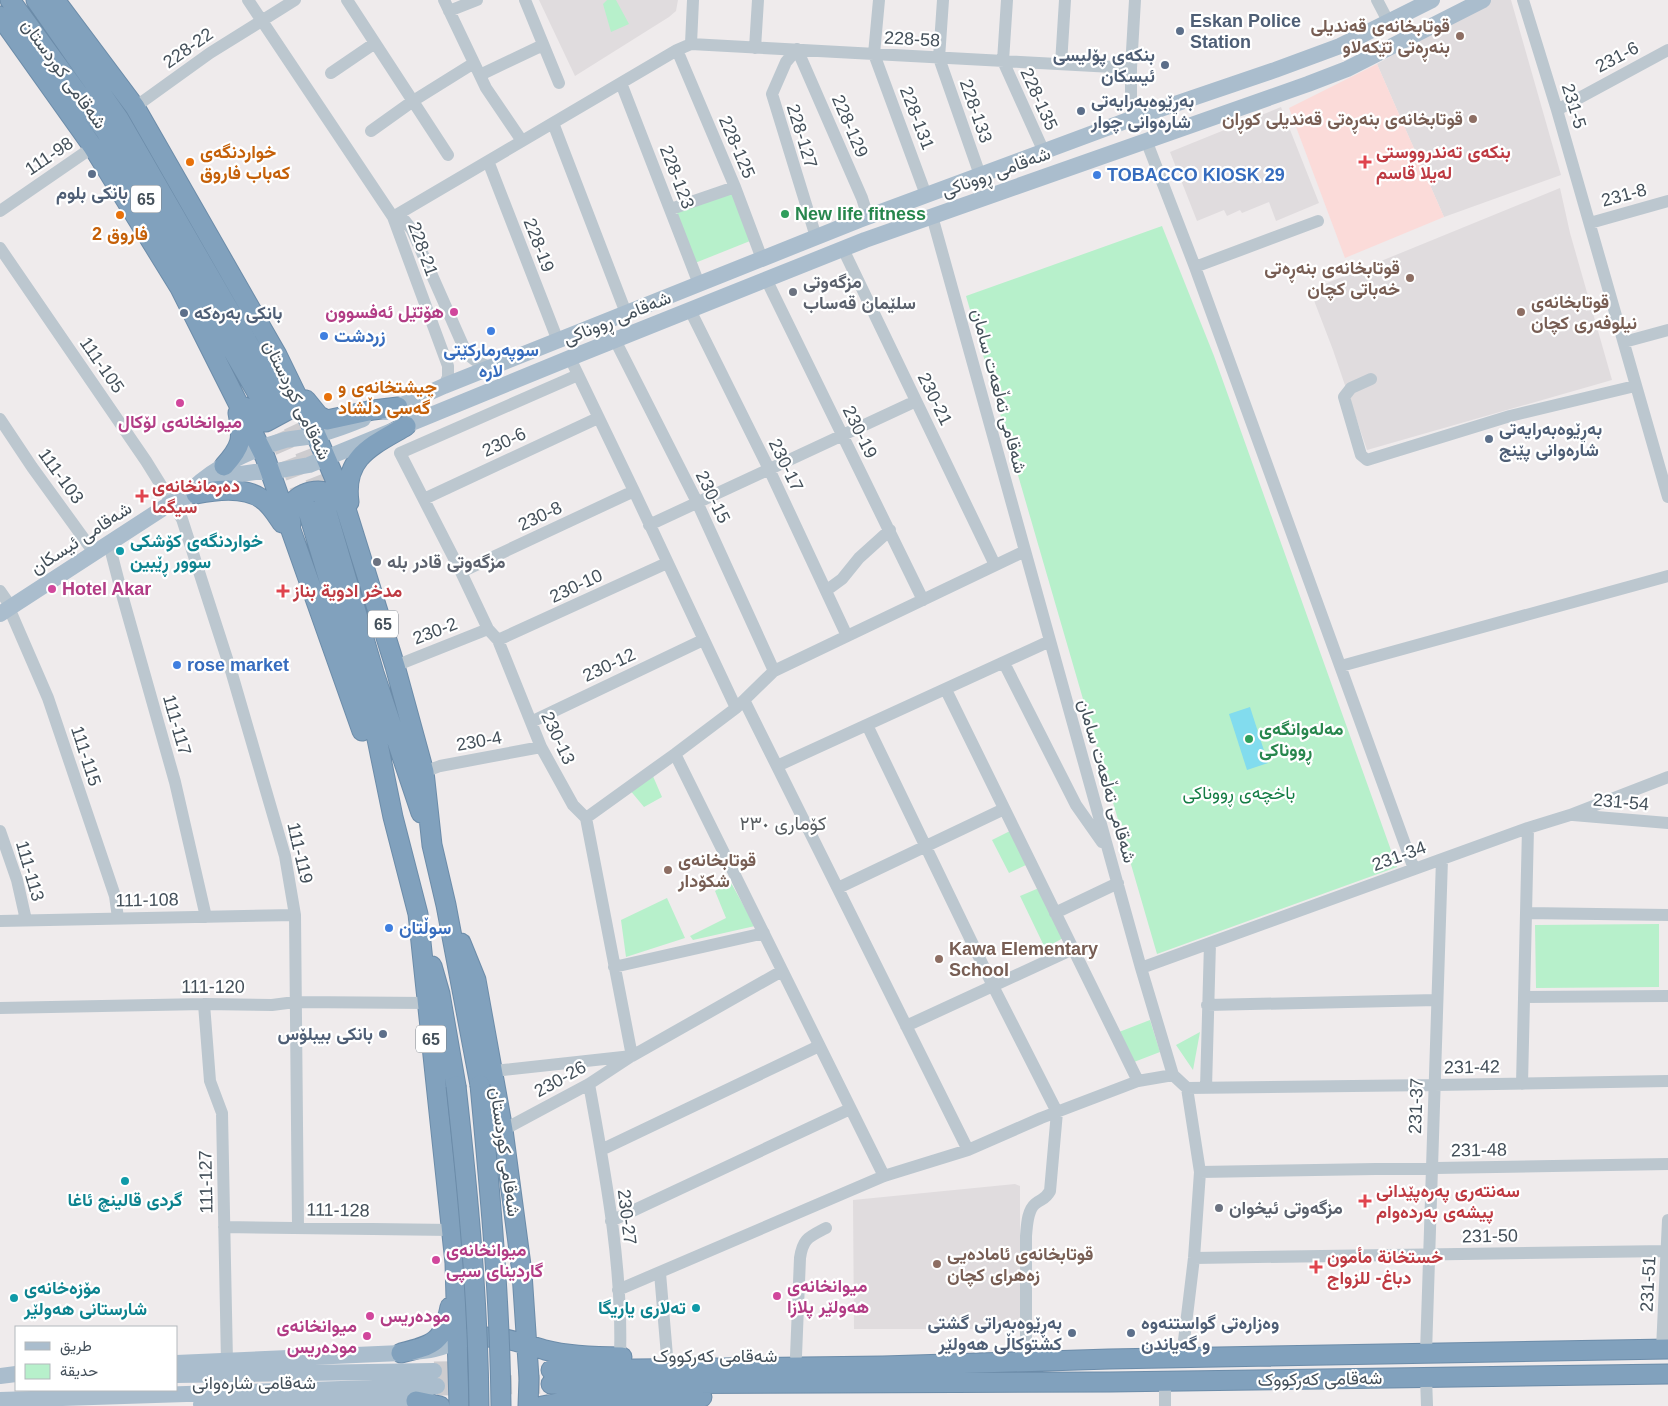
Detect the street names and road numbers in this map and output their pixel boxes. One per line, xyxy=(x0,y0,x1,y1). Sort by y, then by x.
street label: شەقامی کوردستان xyxy=(17,15,110,133)
street label: 228-22 xyxy=(159,24,217,72)
street label: 228-58 xyxy=(883,28,941,50)
street label: 231-6 xyxy=(1592,37,1642,77)
street label: 228-135 xyxy=(1016,65,1062,133)
street label: 228-133 xyxy=(956,77,996,145)
street label: 231-5 xyxy=(1558,81,1590,131)
street label: 228-131 xyxy=(896,84,938,152)
street label: 228-129 xyxy=(828,92,872,160)
street label: 228-127 xyxy=(783,101,821,171)
street label: 228-125 xyxy=(715,113,759,181)
street label: 111-98 xyxy=(21,133,77,179)
street label: 228-123 xyxy=(656,143,698,211)
street label: شەقامی ڕووناکی xyxy=(939,143,1055,205)
street label: 231-8 xyxy=(1599,179,1649,211)
road number: 65 xyxy=(131,185,161,212)
street label: 228-19 xyxy=(520,215,558,275)
street label: 228-21 xyxy=(404,219,442,279)
street label: شەقامی ڕووناکی xyxy=(560,287,675,352)
street label: شەقامی تەڵعەت سامان xyxy=(966,306,1032,476)
street label: 111-105 xyxy=(76,333,128,397)
street label: شەقامی کوردستان xyxy=(259,337,335,463)
street label: 230-21 xyxy=(914,369,956,429)
street label: 230-19 xyxy=(839,402,881,462)
street label: 230-6 xyxy=(479,423,529,461)
street label: 230-17 xyxy=(765,435,807,495)
street label: 111-103 xyxy=(34,444,88,508)
street label: 230-15 xyxy=(692,467,734,527)
street label: 230-8 xyxy=(515,497,565,535)
street label: شەقامی ئیسکان xyxy=(27,498,136,579)
street label: 230-10 xyxy=(546,565,606,607)
road number: 65 xyxy=(368,610,398,638)
street label: 230-2 xyxy=(410,613,460,649)
street label: 230-12 xyxy=(579,644,639,686)
street label: 111-117 xyxy=(159,692,195,758)
street label: شەقامی تەڵعەت سامان xyxy=(1073,697,1141,865)
street label: 230-13 xyxy=(537,708,579,768)
street label: 111-115 xyxy=(67,723,105,789)
street label: 230-4 xyxy=(455,727,503,755)
street label: 231-54 xyxy=(1592,790,1650,814)
street label: 111-119 xyxy=(283,821,317,885)
street label: 231-34 xyxy=(1369,837,1429,875)
street label: 111-113 xyxy=(12,838,48,904)
street label: 111-108 xyxy=(115,889,179,911)
street label: 111-120 xyxy=(181,977,245,997)
road number: 65 xyxy=(416,1026,446,1052)
street label: 230-26 xyxy=(531,1057,589,1101)
street label: 231-42 xyxy=(1444,1057,1500,1077)
street label: 231-37 xyxy=(1405,1078,1427,1134)
street label: شەقامی کوردستان xyxy=(485,1086,524,1218)
street label: 231-48 xyxy=(1451,1140,1507,1160)
street label: 111-127 xyxy=(195,1150,217,1214)
street label: 230-27 xyxy=(614,1188,640,1246)
street label: 111-128 xyxy=(306,1199,370,1221)
street label: 231-50 xyxy=(1462,1226,1518,1246)
street label: 231-51 xyxy=(1637,1255,1659,1313)
street label: شەقامی کەرکووک xyxy=(653,1346,777,1367)
street label: شەقامی کەرکووک xyxy=(1257,1368,1383,1391)
street label: شەقامی شارەوانی xyxy=(192,1373,316,1394)

